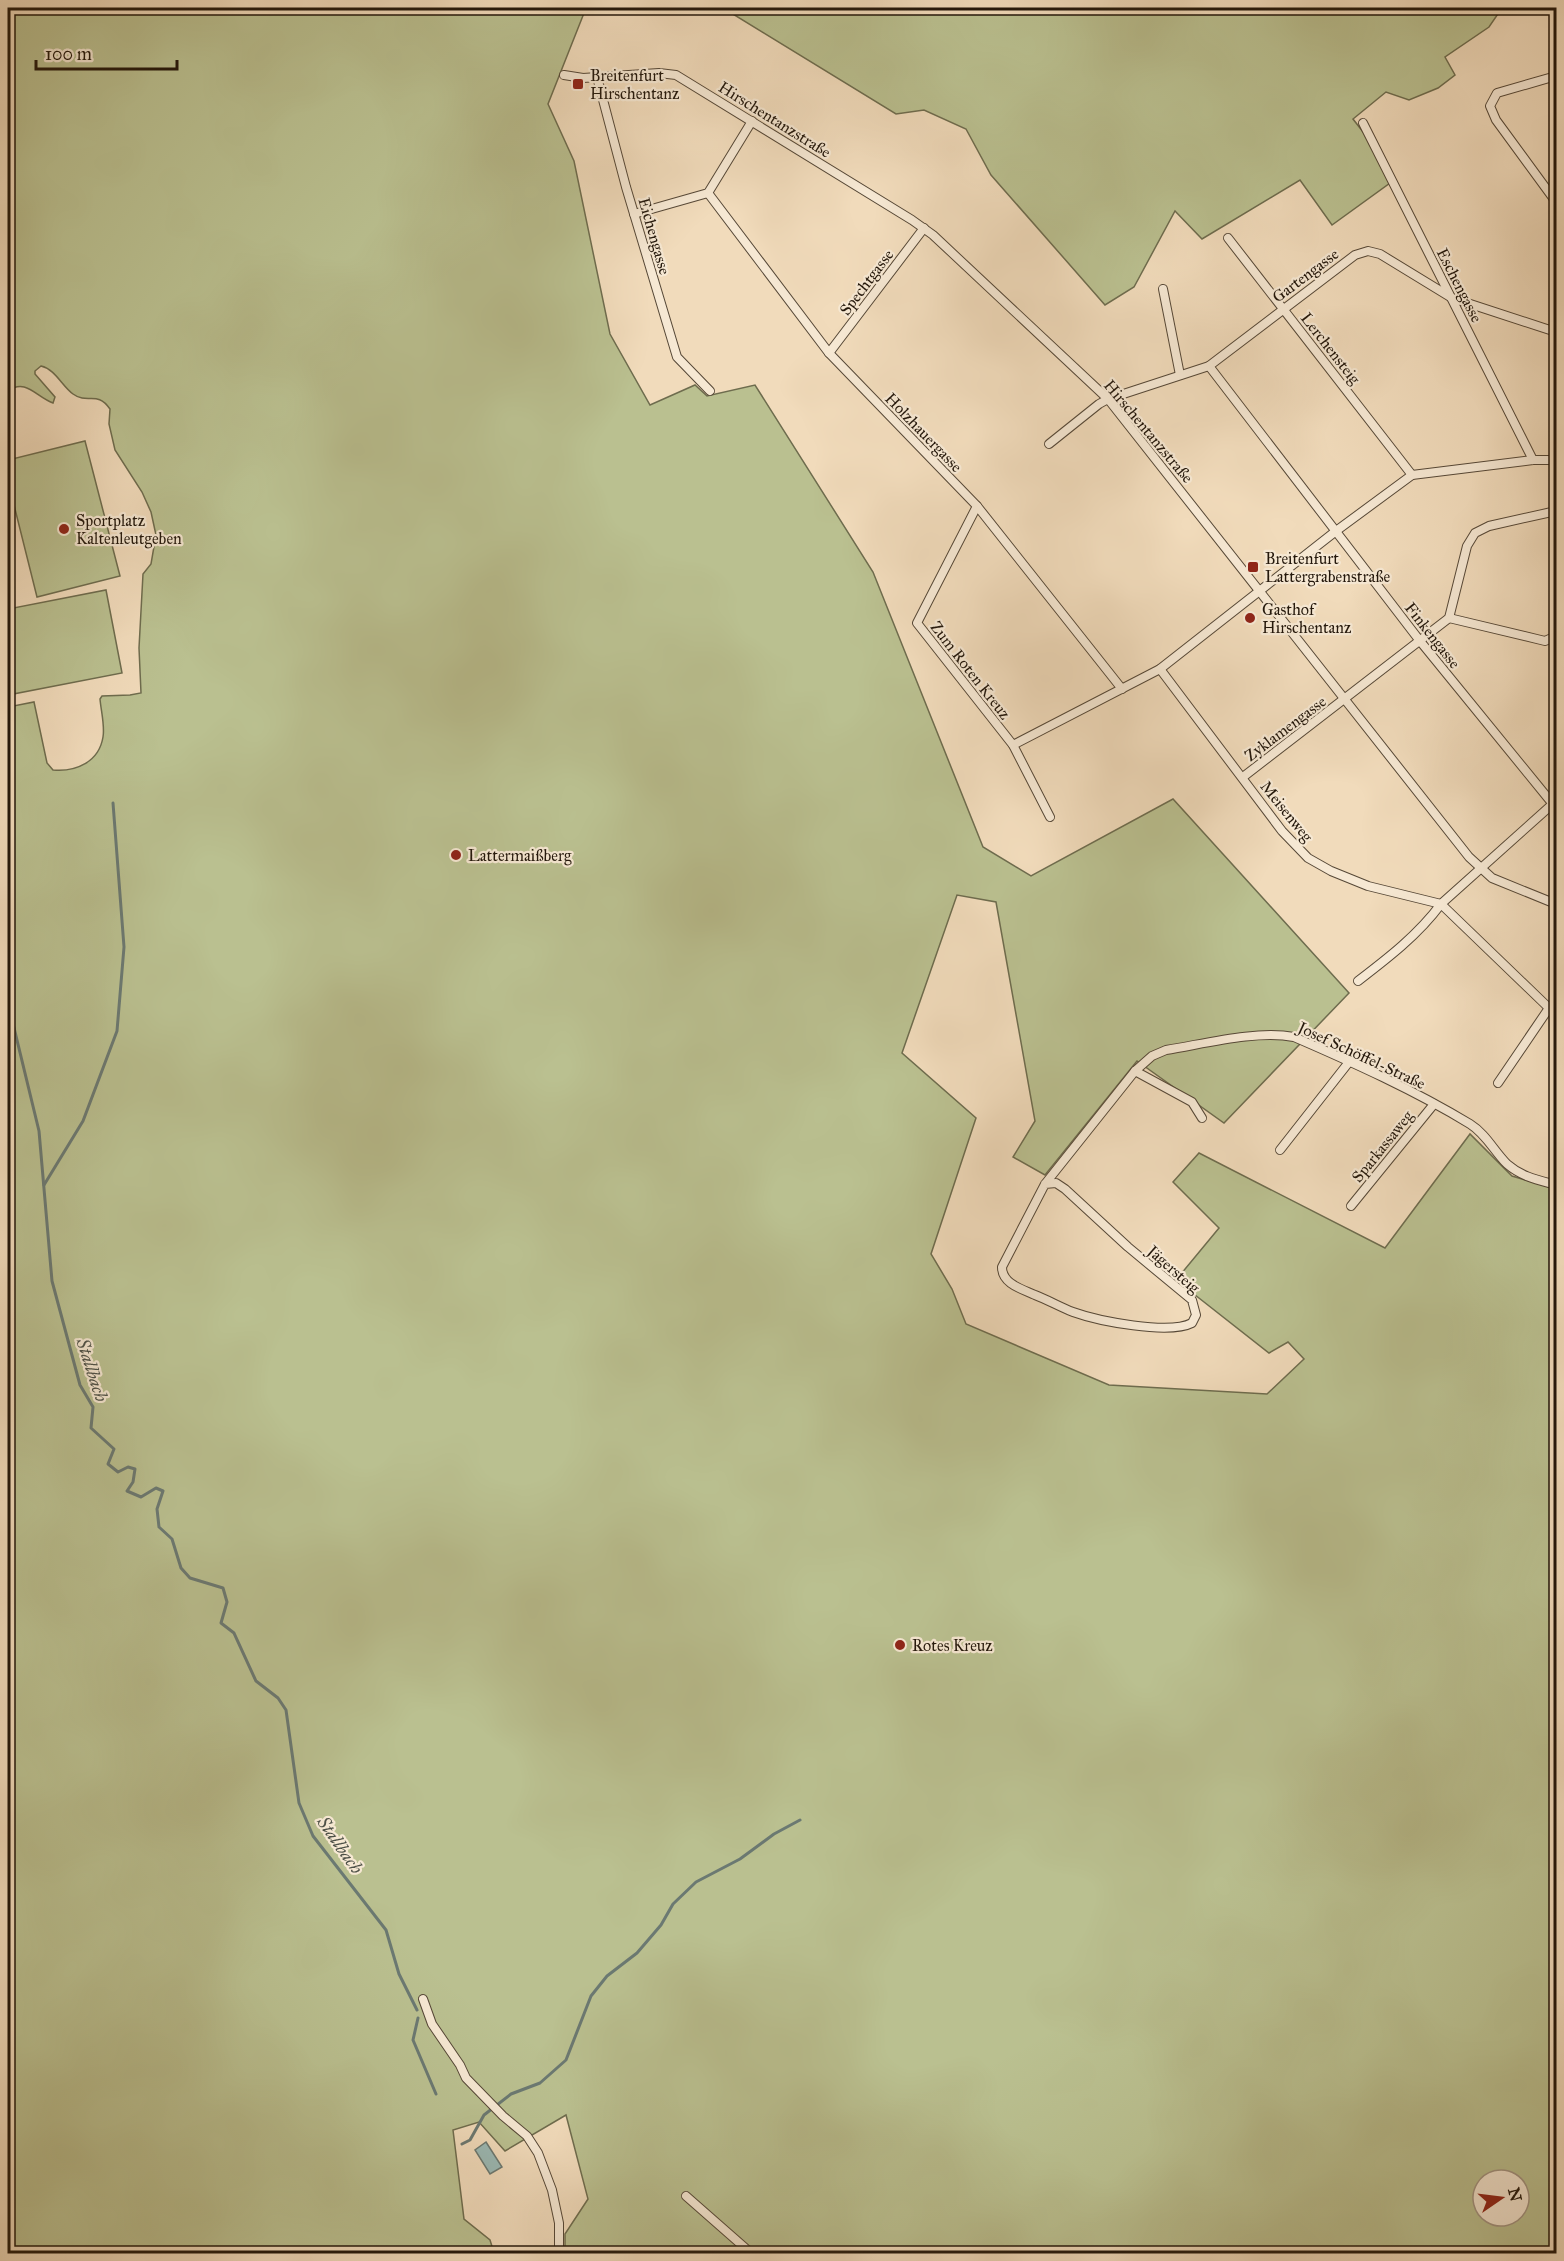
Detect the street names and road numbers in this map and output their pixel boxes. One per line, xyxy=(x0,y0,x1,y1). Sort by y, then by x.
street label: Hirschentanzstraße xyxy=(715,77,835,162)
street label: Eichengasse xyxy=(634,195,675,277)
street label: Gartengasse xyxy=(1268,244,1343,307)
street label: Spechtgasse xyxy=(835,245,898,320)
street label: Eschengasse xyxy=(1432,245,1487,326)
street label: Lerchensteig xyxy=(1296,309,1365,389)
street label: Hirschentanzstraße xyxy=(1100,376,1197,487)
street label: Holzhauergasse xyxy=(880,389,966,477)
street label: Finkengasse xyxy=(1400,598,1465,673)
street label: Zum Roten Kreuz xyxy=(926,618,1015,723)
street label: Zyklamengasse xyxy=(1241,691,1331,766)
street label: Meisenweg xyxy=(1256,777,1317,847)
street label: Josef Schöffel-Straße xyxy=(1293,1017,1429,1094)
street label: Sparkassaweg xyxy=(1348,1106,1418,1187)
street label: Jägersteig xyxy=(1142,1240,1204,1298)

